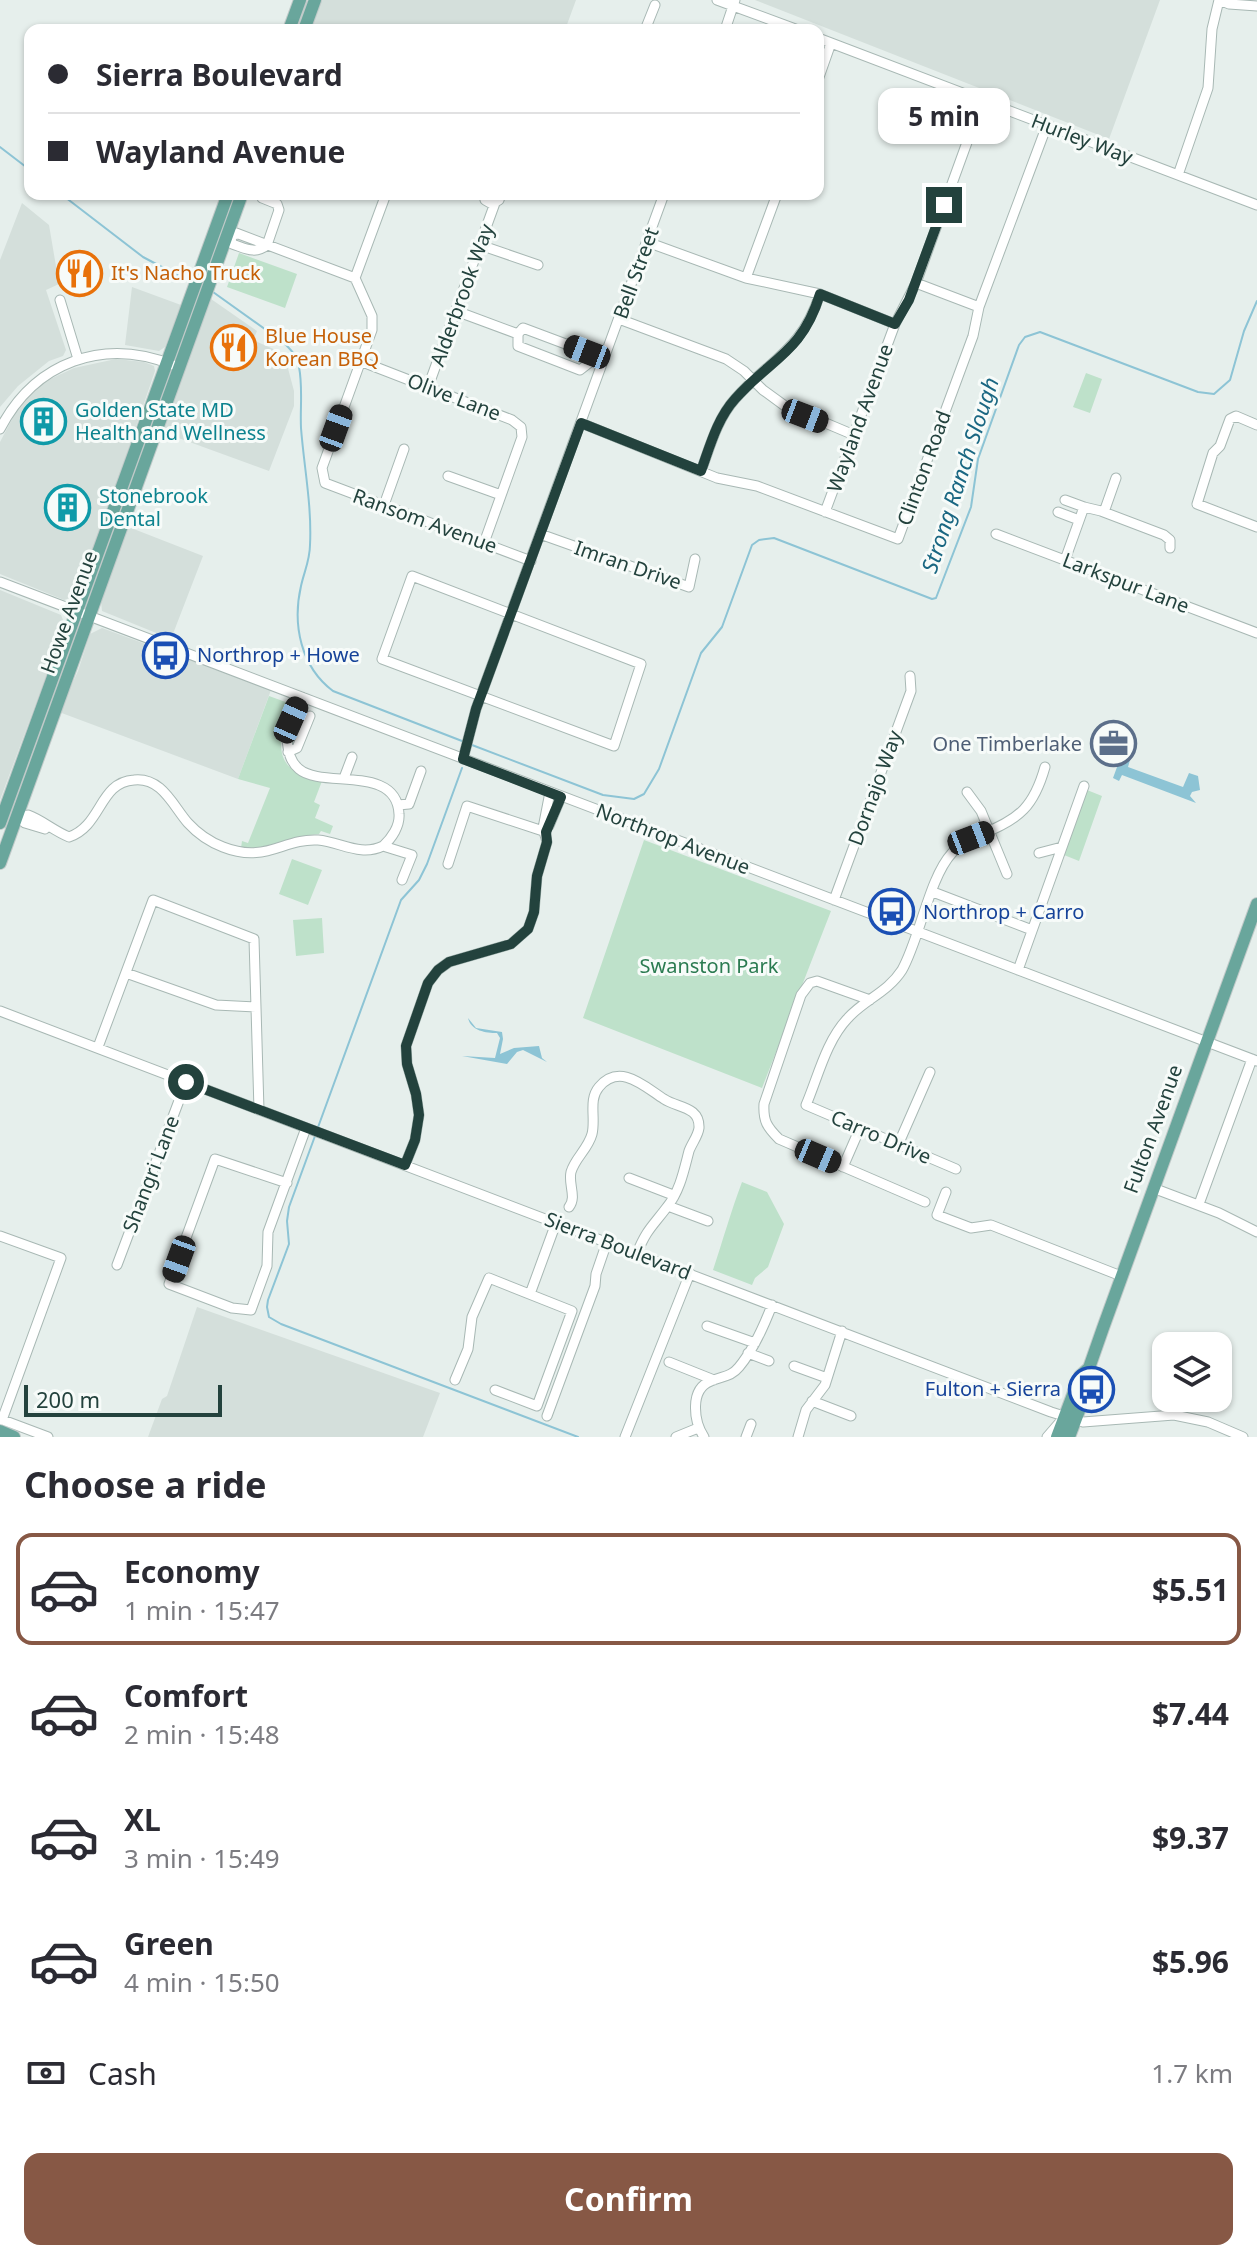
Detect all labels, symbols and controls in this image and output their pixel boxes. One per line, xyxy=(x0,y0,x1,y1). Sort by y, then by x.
text: Sierra Boulevard xyxy=(96,54,343,95)
callout: 5 min xyxy=(878,89,1010,145)
text: 5 min xyxy=(908,98,980,134)
street label: Hurley Way xyxy=(1028,107,1137,171)
text: Wayland Avenue xyxy=(96,131,345,172)
route end xyxy=(926,187,962,223)
street label: Alderbrook Way xyxy=(423,219,500,370)
street label: Bell Street xyxy=(606,223,665,322)
restaurant icon: It's Nacho Truck xyxy=(56,249,104,297)
place label: It's Nacho Truck xyxy=(111,259,261,286)
place label: Blue House Korean BBQ xyxy=(265,322,379,372)
restaurant icon: Blue House Korean BBQ xyxy=(210,324,258,372)
car xyxy=(560,332,614,372)
street label: Wayland Avenue xyxy=(820,340,899,496)
street label: Olive Lane xyxy=(404,366,505,427)
water label: Strong Ranch Slough xyxy=(913,373,1005,576)
place label: Golden State MD Health and Wellness xyxy=(75,396,266,446)
car xyxy=(778,396,832,436)
building icon: Golden State MD Health and Wellness xyxy=(20,398,68,446)
car xyxy=(317,401,355,455)
street label: Clinton Road xyxy=(890,407,957,529)
place label: Stonebrook Dental xyxy=(99,482,208,532)
street label: Ransom Avenue xyxy=(349,482,501,559)
building icon: Stonebrook Dental xyxy=(44,483,92,531)
street label: Imran Drive xyxy=(571,534,685,595)
street label: Larkspur Lane xyxy=(1059,546,1193,619)
street label: Howe Avenue xyxy=(34,547,103,677)
bus stop icon: Northrop + Howe xyxy=(142,631,190,679)
place label: Northrop + Howe xyxy=(197,641,360,668)
car xyxy=(270,693,312,747)
office icon: One Timberlake xyxy=(1089,720,1137,768)
street label: Dornajo Way xyxy=(841,726,908,849)
place label: One Timberlake xyxy=(932,730,1082,757)
street label: Northrop Avenue xyxy=(592,797,754,880)
car xyxy=(944,818,998,858)
bus stop icon: Northrop + Carro xyxy=(868,888,916,936)
place label: Northrop + Carro xyxy=(923,898,1084,925)
park label: Swanston Park xyxy=(640,952,779,979)
street label: Fulton Avenue xyxy=(1117,1061,1188,1197)
route start xyxy=(168,1064,204,1100)
street label: Carro Drive xyxy=(827,1103,936,1170)
street label: Shangri Lane xyxy=(116,1111,185,1236)
car xyxy=(791,1136,845,1176)
street label: Sierra Boulevard xyxy=(541,1205,695,1286)
car xyxy=(160,1232,198,1286)
map controls xyxy=(1152,1332,1232,1412)
button: layers xyxy=(1152,1332,1232,1412)
bus stop icon: Fulton + Sierra xyxy=(1068,1365,1116,1413)
place label: Fulton + Sierra xyxy=(925,1375,1061,1402)
scale bar xyxy=(24,1381,222,1417)
text: 200 m xyxy=(36,1384,100,1414)
text: Choose a ride xyxy=(24,1460,266,1509)
text: Economy xyxy=(124,1551,260,1592)
icon: car xyxy=(28,1553,100,1625)
text: $5.51 xyxy=(1152,1569,1229,1610)
text: 1 min · 15:47 xyxy=(124,1592,280,1628)
text: Comfort xyxy=(124,1675,248,1716)
icon: car xyxy=(28,1677,100,1749)
text: $7.44 xyxy=(1152,1693,1229,1734)
text: 2 min · 15:48 xyxy=(124,1716,280,1752)
text: XL xyxy=(124,1799,161,1840)
icon: car xyxy=(28,1801,100,1873)
text: $9.37 xyxy=(1152,1817,1229,1858)
text: 3 min · 15:49 xyxy=(124,1840,280,1876)
text: Green xyxy=(124,1923,214,1964)
icon: car xyxy=(28,1925,100,1997)
text: $5.96 xyxy=(1152,1941,1229,1982)
text: 4 min · 15:50 xyxy=(124,1964,280,2000)
icon: cash xyxy=(24,2051,68,2095)
text: Cash xyxy=(88,2053,157,2094)
text: 1.7 km xyxy=(1151,2055,1233,2091)
button: Confirm xyxy=(24,2153,1233,2245)

